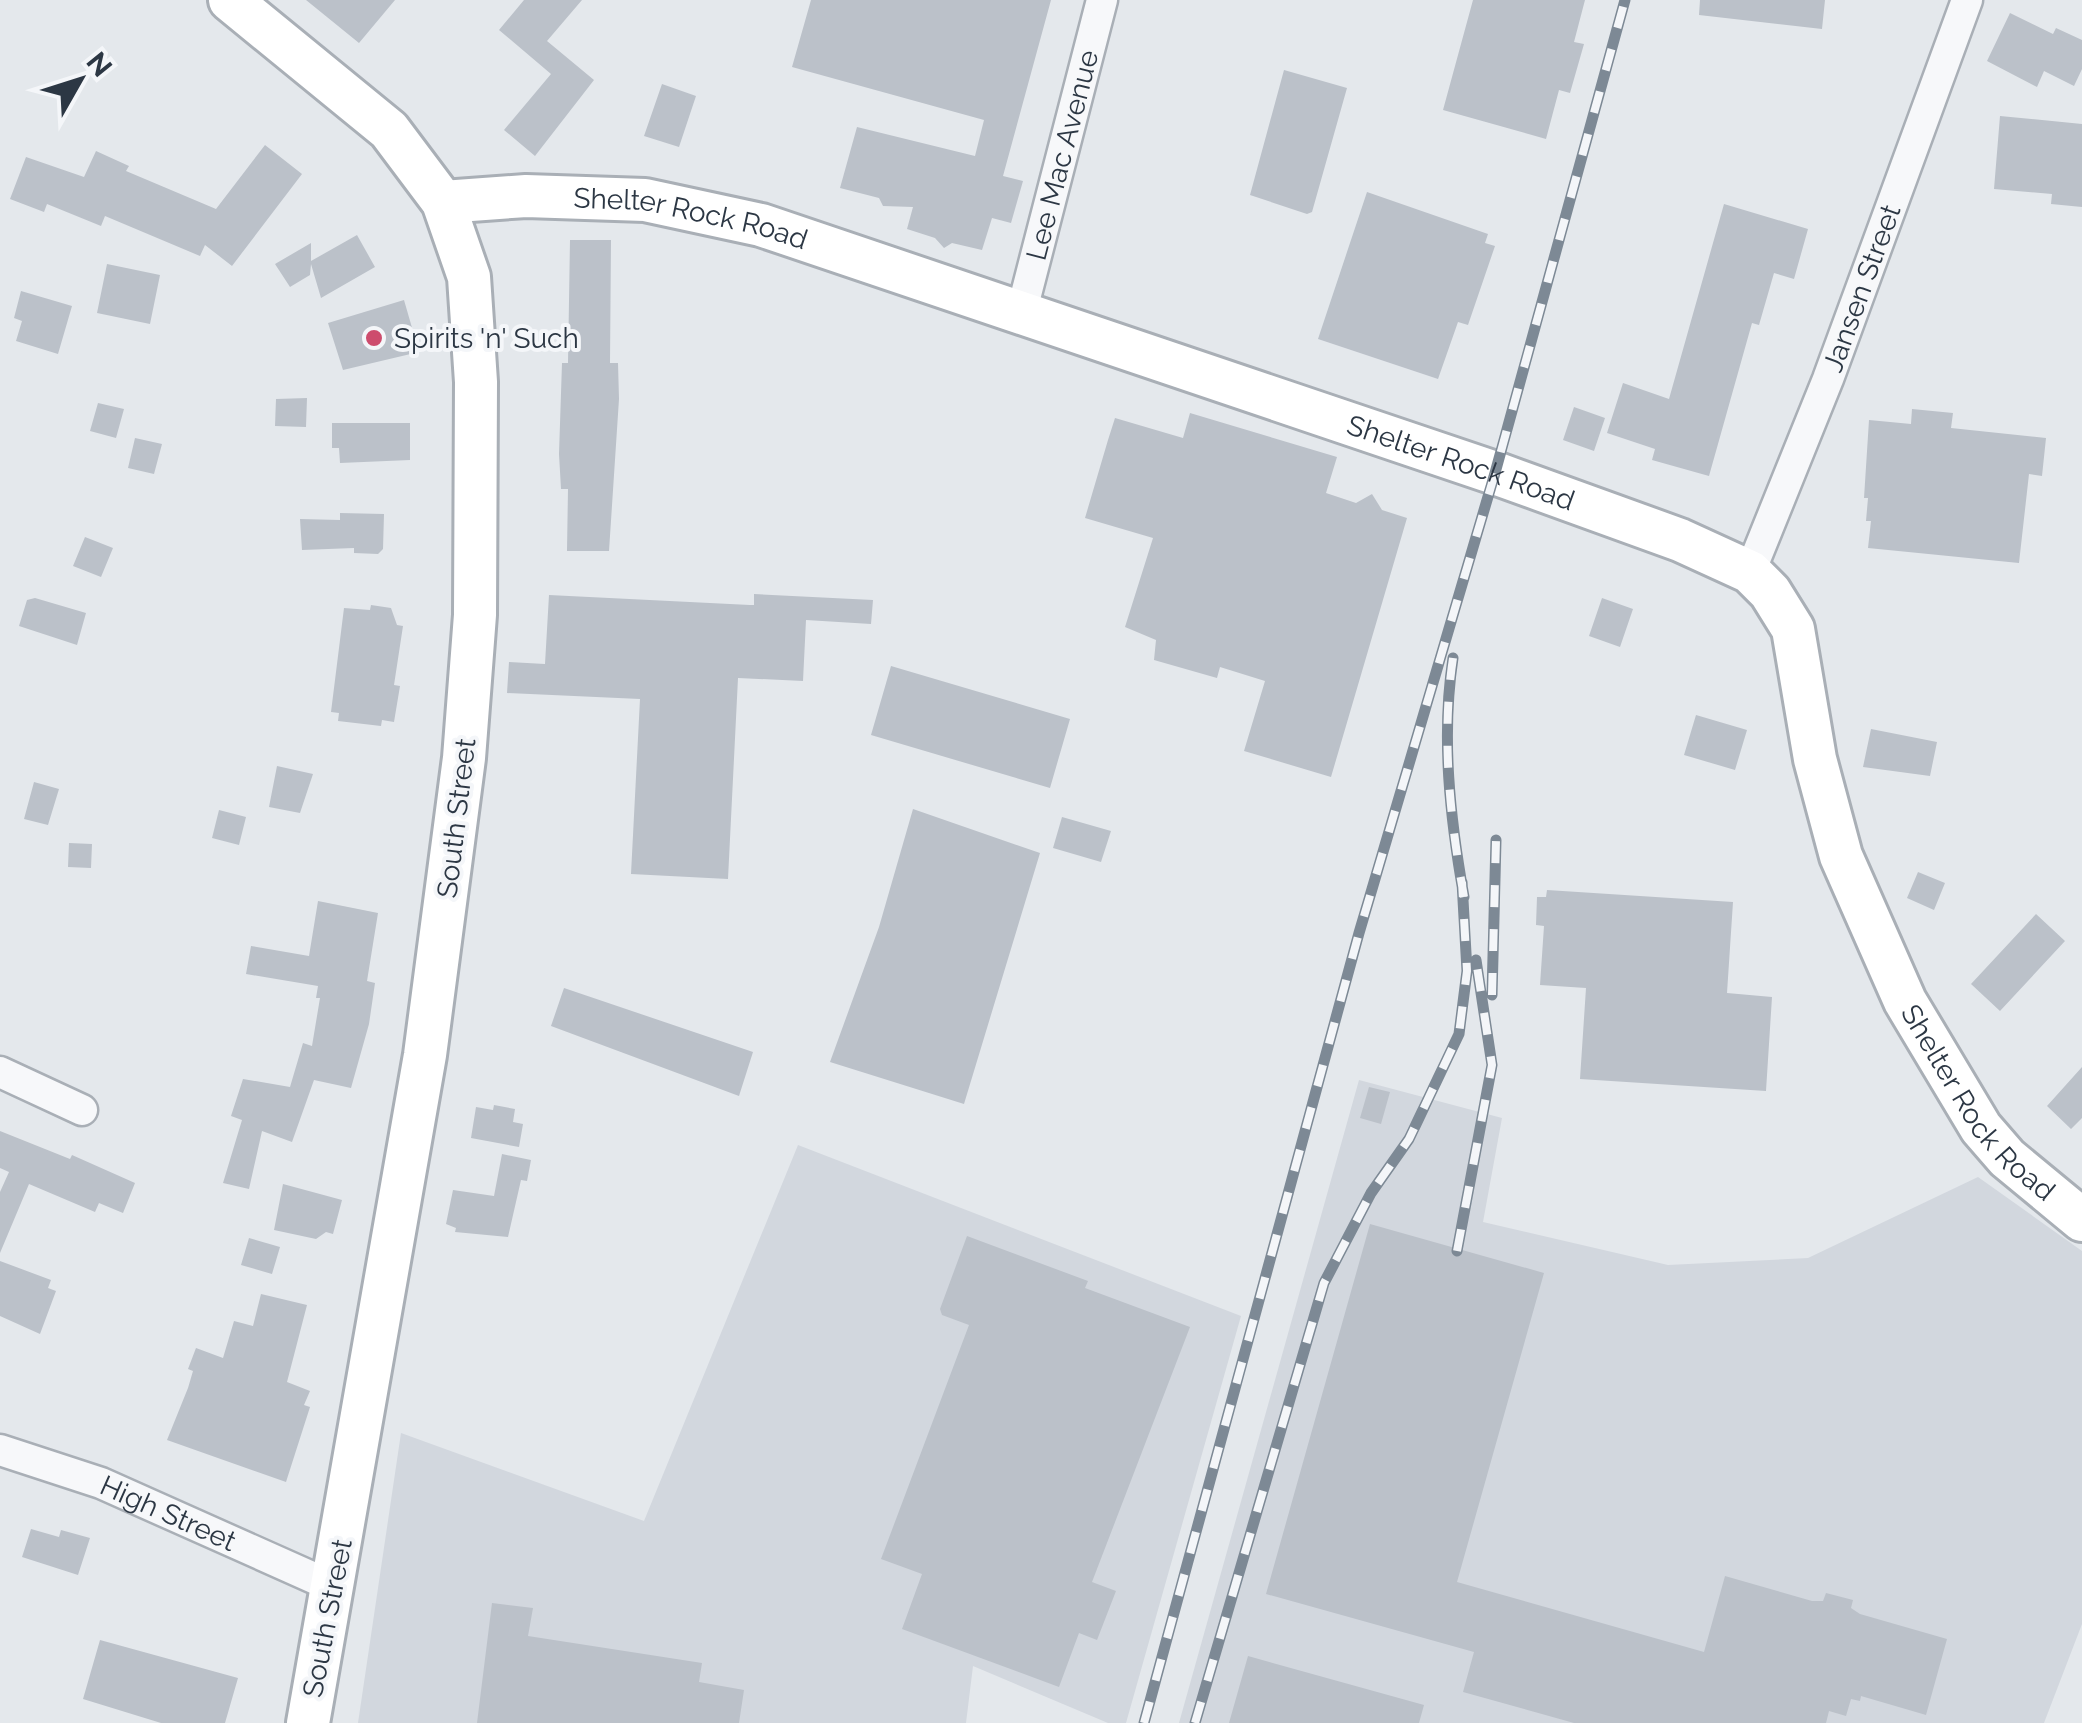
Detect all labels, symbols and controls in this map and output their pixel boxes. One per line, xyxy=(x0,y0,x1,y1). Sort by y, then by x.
north arrow xyxy=(30,30,130,130)
text: N xyxy=(79,46,119,83)
street label: Lee Mac Avenue xyxy=(1020,47,1105,264)
street label: Shelter Rock Road xyxy=(573,182,812,257)
street label: Jansen Street xyxy=(1816,199,1908,377)
place label: Spirits 'n' Such xyxy=(394,322,579,355)
marker: Spirits 'n' Such xyxy=(363,327,385,349)
street label: Shelter Rock Road xyxy=(1343,408,1579,517)
street label: South Street xyxy=(430,736,483,900)
street label: Shelter Rock Road xyxy=(1894,999,2061,1208)
street label: High Street xyxy=(95,1469,242,1558)
street label: South Street xyxy=(296,1535,359,1700)

